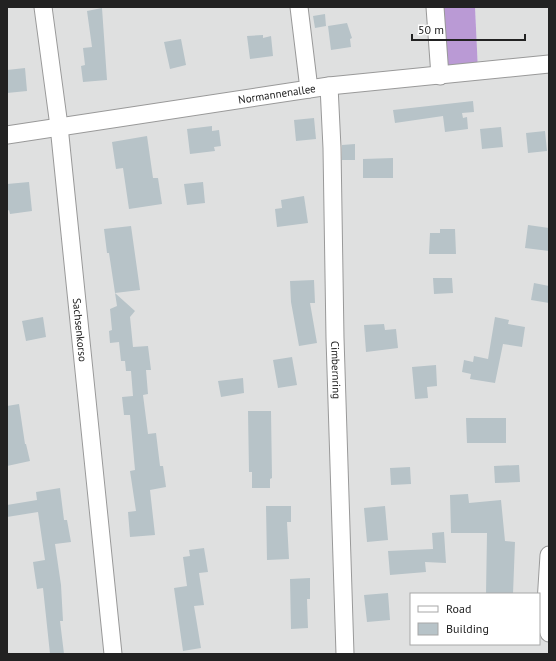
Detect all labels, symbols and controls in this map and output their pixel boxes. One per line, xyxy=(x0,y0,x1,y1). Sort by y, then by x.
scale bar xyxy=(412,16,525,42)
text: 50 m xyxy=(418,22,444,37)
street label: Normannenallee xyxy=(237,81,317,107)
street label: Sachsenkorso xyxy=(70,297,90,362)
street label: Cimbernring xyxy=(328,341,344,399)
legend xyxy=(410,593,540,645)
text: Road xyxy=(446,601,471,616)
text: Building xyxy=(446,621,489,636)

